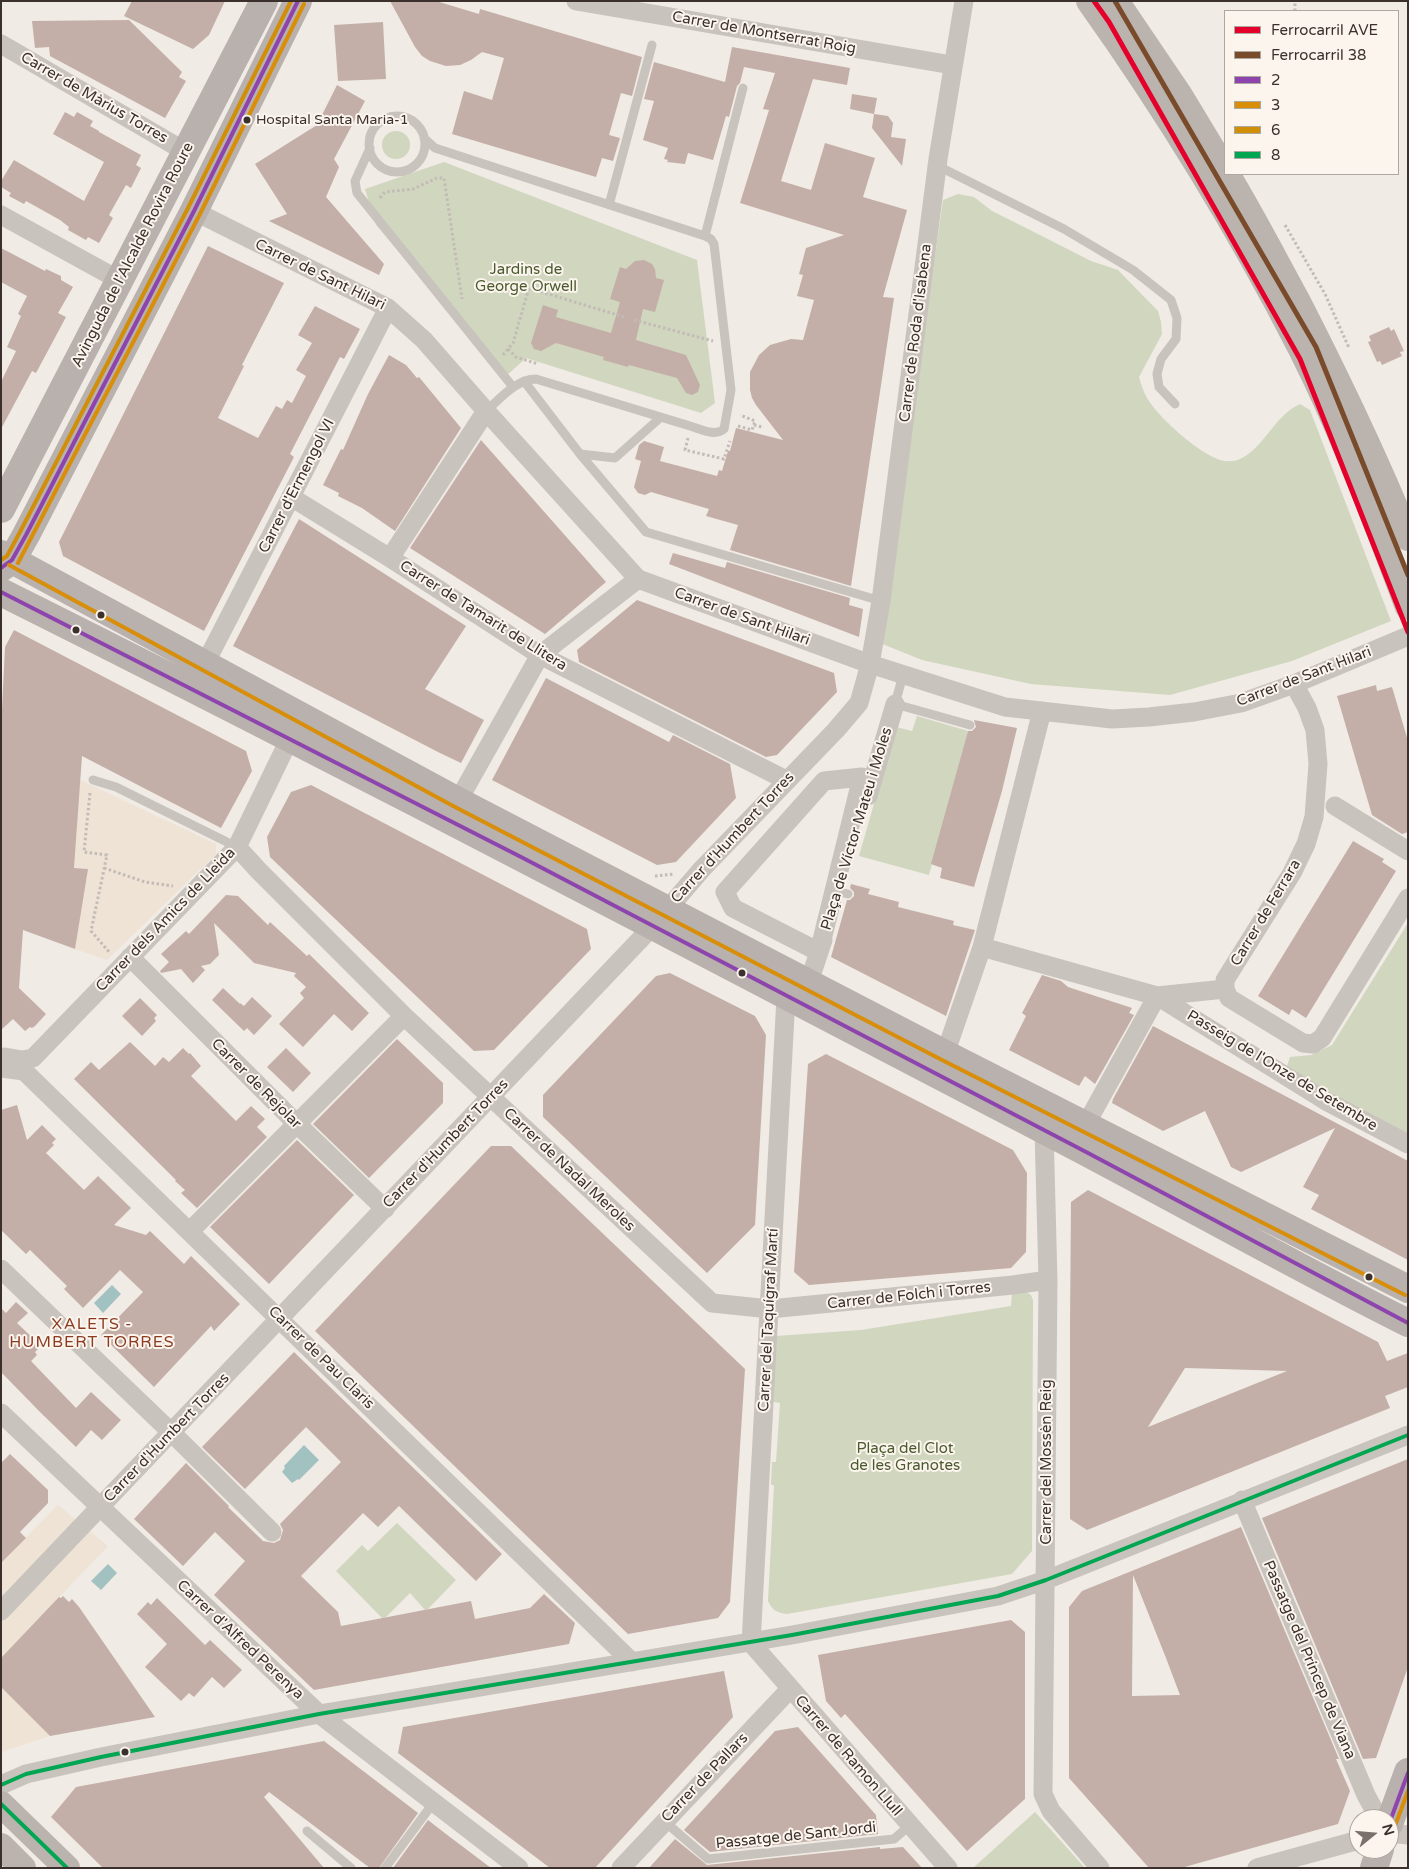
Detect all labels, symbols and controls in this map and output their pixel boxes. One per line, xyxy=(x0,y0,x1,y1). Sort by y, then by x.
street label: Carrer de Montserrat Roig xyxy=(671,8,857,58)
legend xyxy=(1224,10,1399,175)
text: Ferrocarril AVE xyxy=(1271,21,1378,39)
text: Ferrocarril 38 xyxy=(1271,46,1367,64)
street label: Carrer de Màrius Torres xyxy=(17,48,171,148)
text: 2 xyxy=(1271,71,1280,89)
text: 3 xyxy=(1271,96,1280,114)
place label: Hospital Santa Maria-1 xyxy=(256,112,409,128)
marker: Hospital Santa Maria-1 xyxy=(242,115,252,125)
text: 6 xyxy=(1271,121,1280,139)
street label: Avinguda de l'Alcalde Rovira Roure xyxy=(68,140,198,370)
text: 8 xyxy=(1271,146,1280,164)
street label: Carrer de Sant Hilari xyxy=(252,236,388,314)
street label: Carrer de Roda d'Isabena xyxy=(896,243,936,423)
park label: Jardins de George Orwell xyxy=(475,261,577,296)
street label: Carrer d'Ermengol VI xyxy=(255,416,339,556)
street label: Carrer de Tamarit de Llitera xyxy=(396,557,570,675)
street label: Carrer de Sant Hilari xyxy=(672,584,812,650)
unlabelled marker xyxy=(96,610,106,620)
unlabelled marker xyxy=(71,625,81,635)
street label: Carrer de Sant Hilari xyxy=(1234,643,1374,711)
street label: Plaça de Víctor Mateu i Moles xyxy=(818,725,896,933)
street label: Carrer d'Humbert Torres xyxy=(668,769,798,907)
street label: Carrer dels Amics de Lleida xyxy=(92,844,240,996)
street label: Carrer de Ferrara xyxy=(1227,856,1305,970)
unlabelled marker xyxy=(737,968,747,978)
street label: Passeig de l'Onze de Setembre xyxy=(1183,1007,1381,1135)
street label: Carrer de Rejolar xyxy=(207,1035,305,1133)
street label: Carrer d'Humbert Torres xyxy=(380,1076,512,1212)
street label: Carrer de Nadal Meroles xyxy=(500,1104,638,1236)
street label: Carrer del Taquígraf Martí xyxy=(755,1228,783,1412)
unlabelled marker xyxy=(1364,1272,1374,1282)
street label: Carrer de Folch i Torres xyxy=(826,1278,992,1314)
street label: Carrer de Pau Claris xyxy=(264,1303,378,1413)
district label: XALETS - HUMBERT TORRES xyxy=(8,1315,176,1353)
street label: Carrer d'Humbert Torres xyxy=(101,1370,233,1506)
street label: Carrer del Mossèn Reig xyxy=(1038,1379,1056,1545)
park label: Plaça del Clot de les Granotes xyxy=(850,1440,960,1475)
street label: Passatge del Príncep de Viana xyxy=(1259,1558,1359,1762)
street label: Carrer d'Alfred Perenya xyxy=(173,1577,307,1703)
street label: Carrer de Ramon Llull xyxy=(791,1692,905,1820)
street label: Carrer de Pallars xyxy=(658,1730,752,1826)
unlabelled marker xyxy=(120,1747,130,1757)
north arrow xyxy=(1349,1809,1399,1859)
street label: Passatge de Sant Jordi xyxy=(715,1819,877,1853)
text: N xyxy=(1378,1822,1398,1838)

